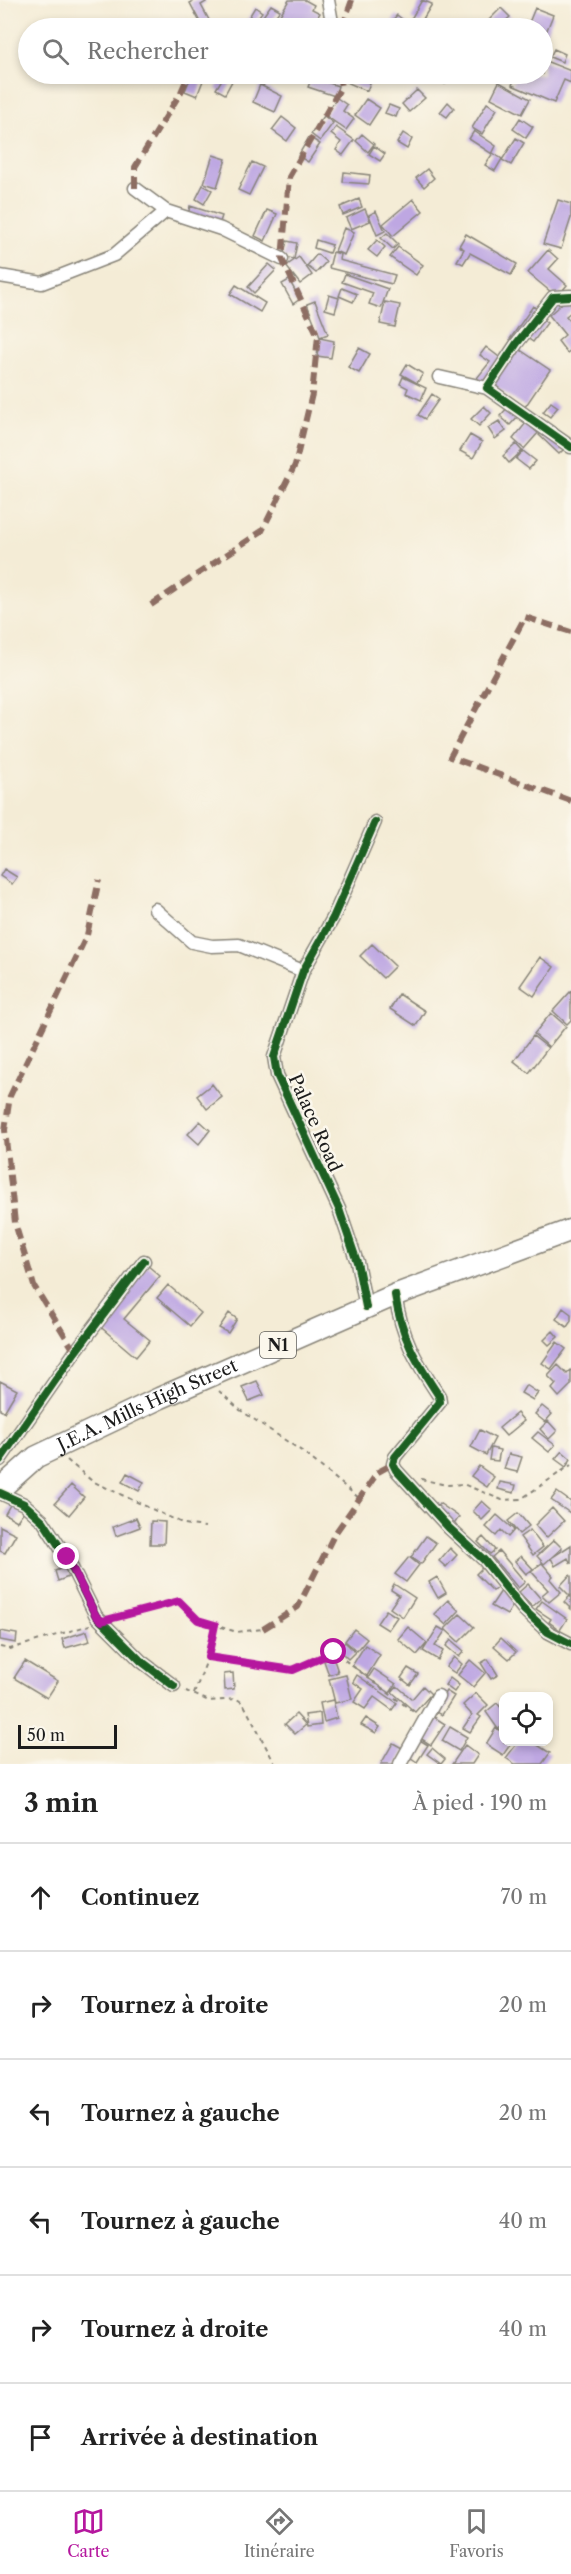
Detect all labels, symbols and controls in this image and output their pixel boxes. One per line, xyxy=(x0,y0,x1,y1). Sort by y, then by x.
search box xyxy=(18,18,553,84)
icon: search xyxy=(39,35,72,68)
text: Rechercher xyxy=(87,38,209,65)
street label: Palace Road xyxy=(284,1071,346,1175)
road number: N1 xyxy=(260,1332,296,1358)
street label: J.E.A. Mills High Street xyxy=(51,1354,241,1457)
route end xyxy=(53,1543,79,1569)
route start xyxy=(320,1638,346,1664)
map controls xyxy=(499,1692,553,1746)
button: locate xyxy=(499,1692,553,1746)
scale bar xyxy=(18,1722,117,1750)
text: 50 m xyxy=(27,1725,65,1745)
text: 3 min xyxy=(24,1787,98,1819)
text: À pied · 190 m xyxy=(413,1791,547,1815)
icon: ahead xyxy=(24,1881,57,1914)
text: Continuez xyxy=(81,1884,200,1911)
text: 70 m xyxy=(501,1885,547,1909)
icon: right xyxy=(24,1989,57,2022)
text: Tournez à droite xyxy=(81,1992,268,2019)
text: 20 m xyxy=(499,1993,547,2017)
icon: left xyxy=(24,2097,57,2130)
text: Tournez à gauche xyxy=(81,2100,280,2127)
text: 20 m xyxy=(499,2101,547,2125)
icon: left xyxy=(24,2205,57,2238)
text: Tournez à gauche xyxy=(81,2208,280,2235)
text: 40 m xyxy=(499,2209,547,2233)
icon: right xyxy=(24,2313,57,2346)
text: Tournez à droite xyxy=(81,2316,268,2343)
text: 40 m xyxy=(499,2317,547,2341)
icon: arrive xyxy=(24,2421,57,2454)
text: Arrivée à destination xyxy=(81,2424,318,2451)
tab: Carte xyxy=(67,2505,109,2561)
tab: Itinéraire xyxy=(244,2505,315,2561)
tab: Favoris xyxy=(449,2505,504,2561)

